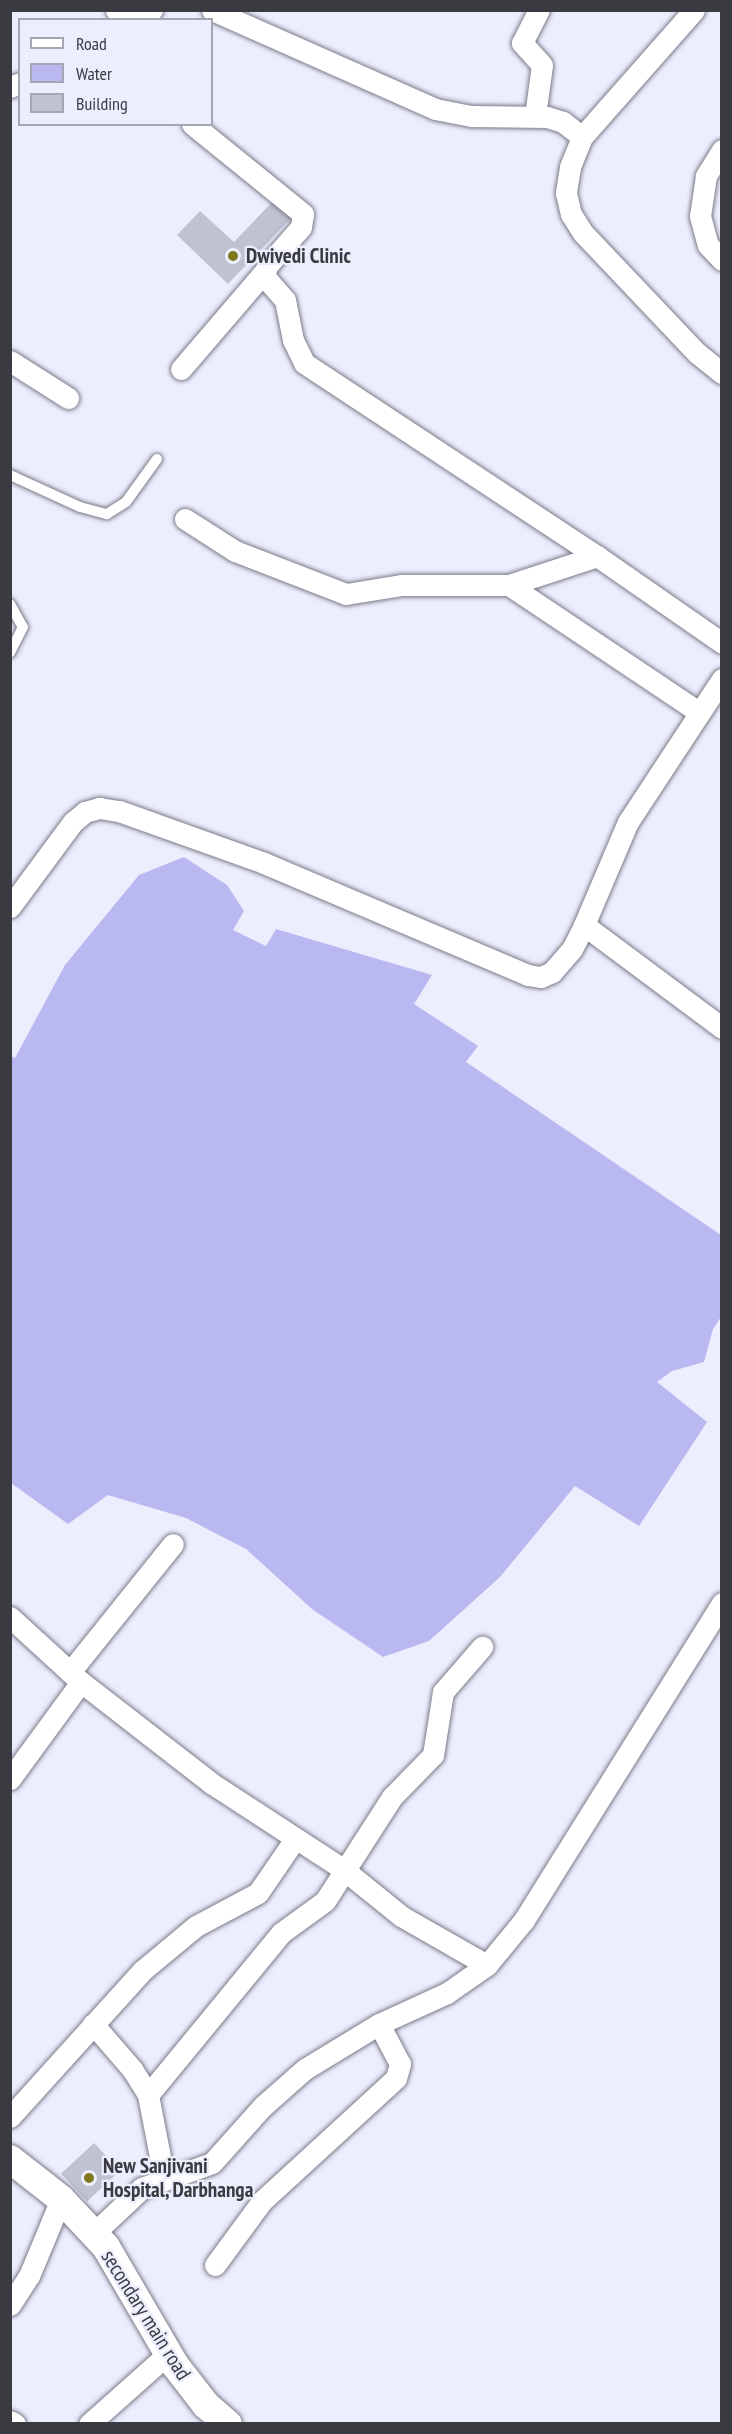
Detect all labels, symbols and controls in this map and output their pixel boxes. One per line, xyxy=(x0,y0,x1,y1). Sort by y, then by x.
legend xyxy=(18,18,213,126)
text: Road xyxy=(76,32,107,55)
text: Water xyxy=(76,62,112,85)
text: Building xyxy=(76,92,128,115)
place label: Dwivedi Clinic xyxy=(246,243,351,269)
marker: Dwivedi Clinic xyxy=(224,247,242,265)
place label: New Sanjivani Hospital, Darbhanga xyxy=(103,2153,255,2203)
marker: New Sanjivani Hospital, Darbhanga xyxy=(80,2169,98,2187)
street label: secondary main road xyxy=(96,2245,196,2385)

